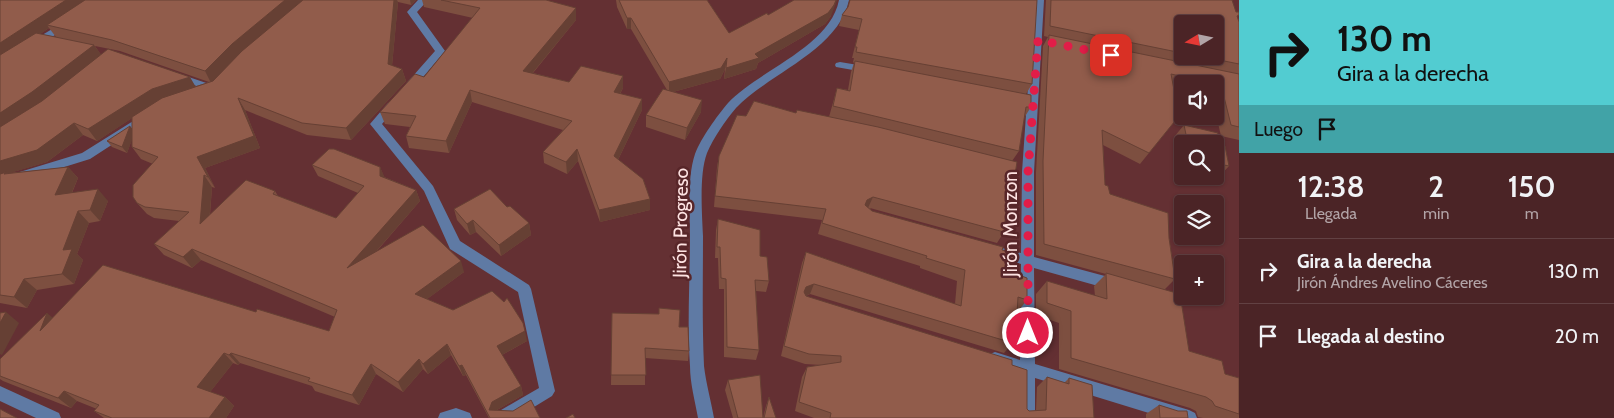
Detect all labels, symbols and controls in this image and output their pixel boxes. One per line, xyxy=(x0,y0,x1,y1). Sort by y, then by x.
north arrow xyxy=(1174,15,1224,65)
map controls xyxy=(1174,15,1224,305)
text: 130 m xyxy=(1337,17,1432,60)
icon: right xyxy=(1254,20,1319,85)
pin xyxy=(1090,34,1132,76)
icon: arrive xyxy=(1097,41,1125,69)
text: Gira a la derecha xyxy=(1337,60,1489,87)
button: sound xyxy=(1174,75,1224,125)
icon: arrive xyxy=(1313,115,1341,143)
text: Luego xyxy=(1254,118,1303,141)
button: search xyxy=(1174,135,1224,185)
street label: Jirón Progreso xyxy=(668,168,693,279)
text: 12:38 xyxy=(1297,168,1365,205)
text: 2 xyxy=(1428,168,1444,205)
text: 150 xyxy=(1508,168,1556,205)
street label: Jirón Monzon xyxy=(999,171,1022,278)
button: layers xyxy=(1174,195,1224,245)
text: Llegada xyxy=(1305,204,1357,223)
text: min xyxy=(1423,204,1449,223)
text: m xyxy=(1525,204,1539,223)
text: Gira a la derecha xyxy=(1297,250,1432,273)
button: + xyxy=(1174,255,1224,305)
icon: right xyxy=(1254,257,1282,285)
text: 130 m xyxy=(1548,260,1599,283)
text: Jirón Ándres Avelino Cáceres xyxy=(1297,273,1488,292)
position arrow xyxy=(1001,306,1053,358)
icon: arrive xyxy=(1254,322,1282,350)
text: Llegada al destino xyxy=(1297,325,1444,348)
text: 20 m xyxy=(1555,325,1599,348)

